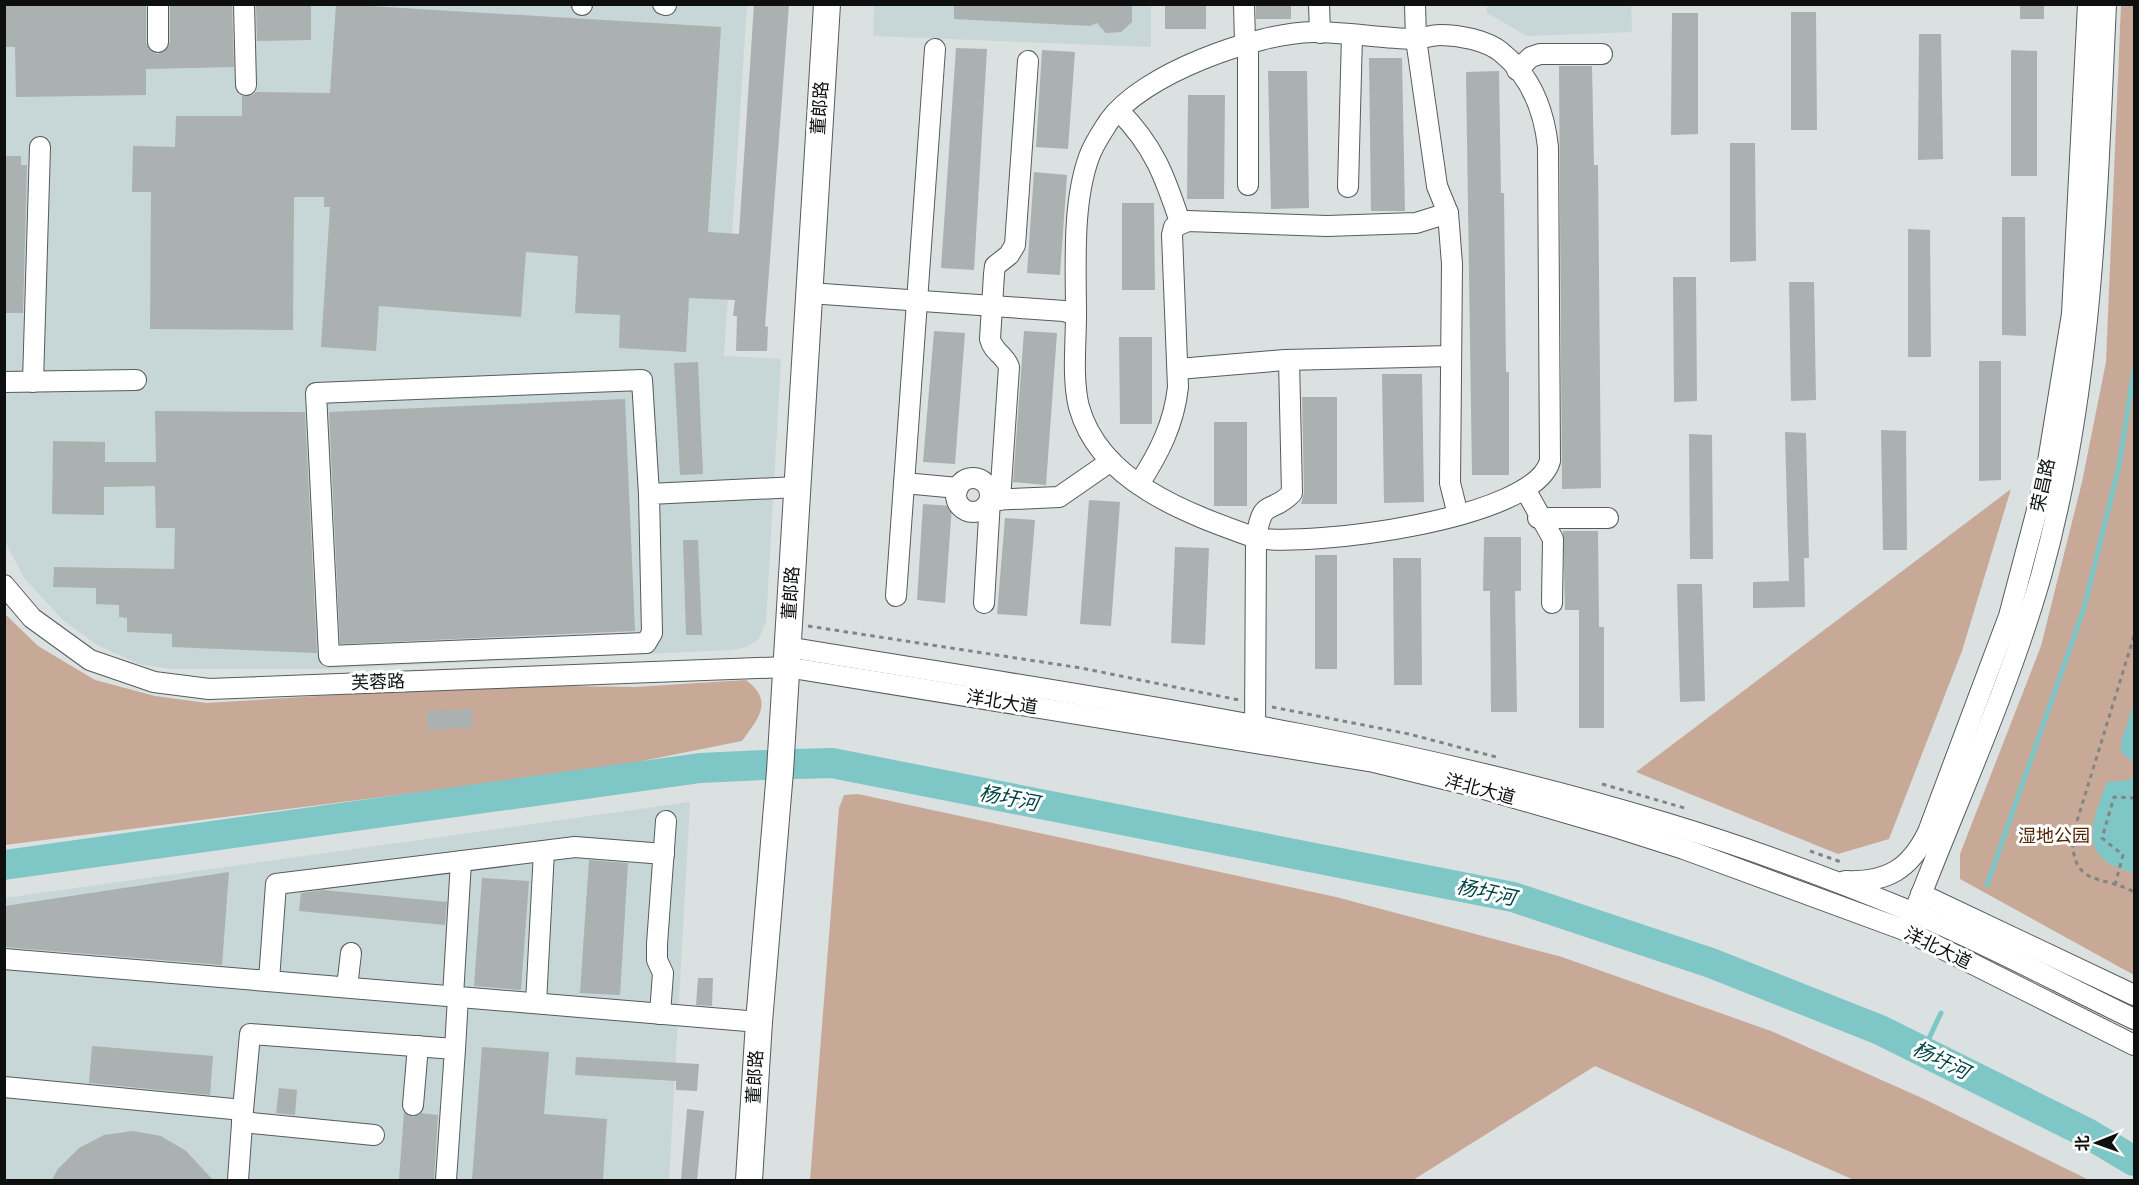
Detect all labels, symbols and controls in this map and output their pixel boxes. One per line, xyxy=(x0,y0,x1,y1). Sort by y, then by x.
street label: 董郎路 xyxy=(807,80,833,136)
street label: 荣昌路 xyxy=(2027,456,2059,514)
street label: 董郎路 xyxy=(778,565,804,621)
street label: 芙蓉路 xyxy=(351,670,405,694)
street label: 洋北大道 xyxy=(965,686,1039,718)
street label: 洋北大道 xyxy=(1442,769,1518,809)
water label: 杨圩河 xyxy=(977,780,1045,816)
park label: 湿地公园 xyxy=(2018,825,2090,847)
water label: 杨圩河 xyxy=(1454,874,1522,911)
street label: 洋北大道 xyxy=(1901,922,1975,974)
water label: 杨圩河 xyxy=(1909,1036,1977,1086)
street label: 董郎路 xyxy=(743,1049,767,1105)
north arrow xyxy=(2067,1113,2127,1173)
text: 北 xyxy=(2073,1135,2092,1151)

